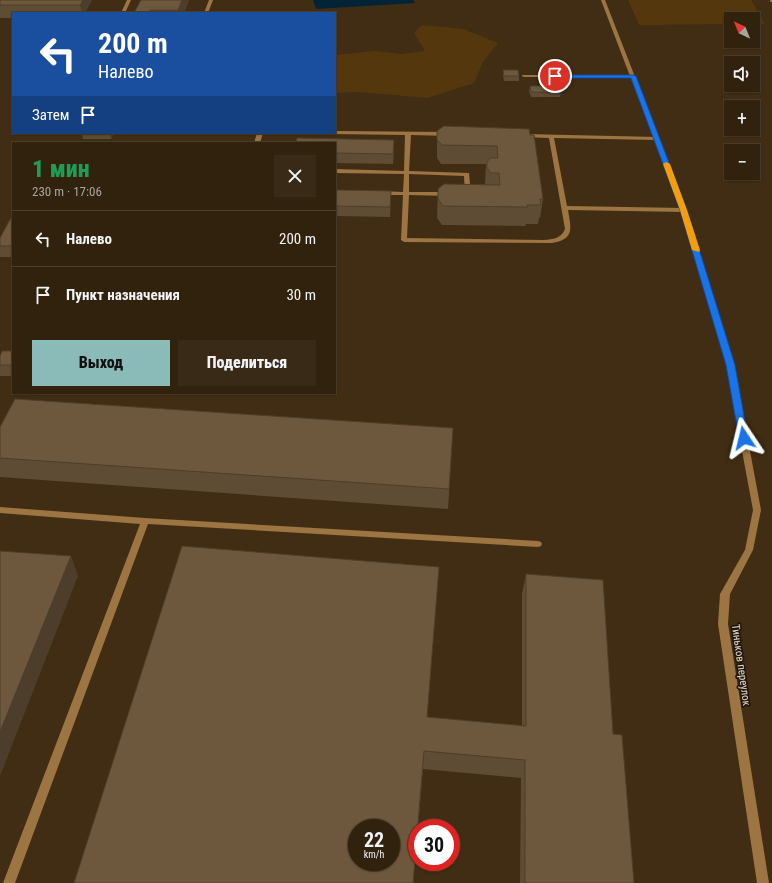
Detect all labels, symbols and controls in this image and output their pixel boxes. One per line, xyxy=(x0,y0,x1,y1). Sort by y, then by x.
north arrow xyxy=(724,12,760,48)
map controls xyxy=(724,12,760,180)
text: 200 m xyxy=(98,27,168,60)
icon: left xyxy=(32,28,84,80)
button: sound xyxy=(724,56,760,92)
pin xyxy=(538,59,572,93)
text: Налево xyxy=(98,61,154,82)
icon: arrive xyxy=(544,65,566,87)
button: + xyxy=(724,100,760,136)
icon: arrive xyxy=(77,104,99,126)
text: Затем xyxy=(32,106,69,124)
button: − xyxy=(724,144,760,180)
text: 1 мин xyxy=(32,155,90,183)
button: close xyxy=(274,155,316,197)
text: 230 m · 17:06 xyxy=(32,184,102,199)
icon: left xyxy=(32,228,54,250)
text: Налево xyxy=(66,230,112,248)
text: 200 m xyxy=(279,230,316,248)
icon: arrive xyxy=(32,284,54,306)
text: Пункт назначения xyxy=(66,286,180,304)
text: 30 m xyxy=(286,286,316,304)
button: Выход xyxy=(32,340,170,386)
button: Поделиться xyxy=(178,340,316,386)
position arrow xyxy=(723,417,765,459)
street label: Тиньков переулок xyxy=(729,623,753,707)
speed limit sign: 30 xyxy=(408,819,460,871)
text: 22 xyxy=(364,828,384,852)
text: km/h xyxy=(364,849,384,860)

